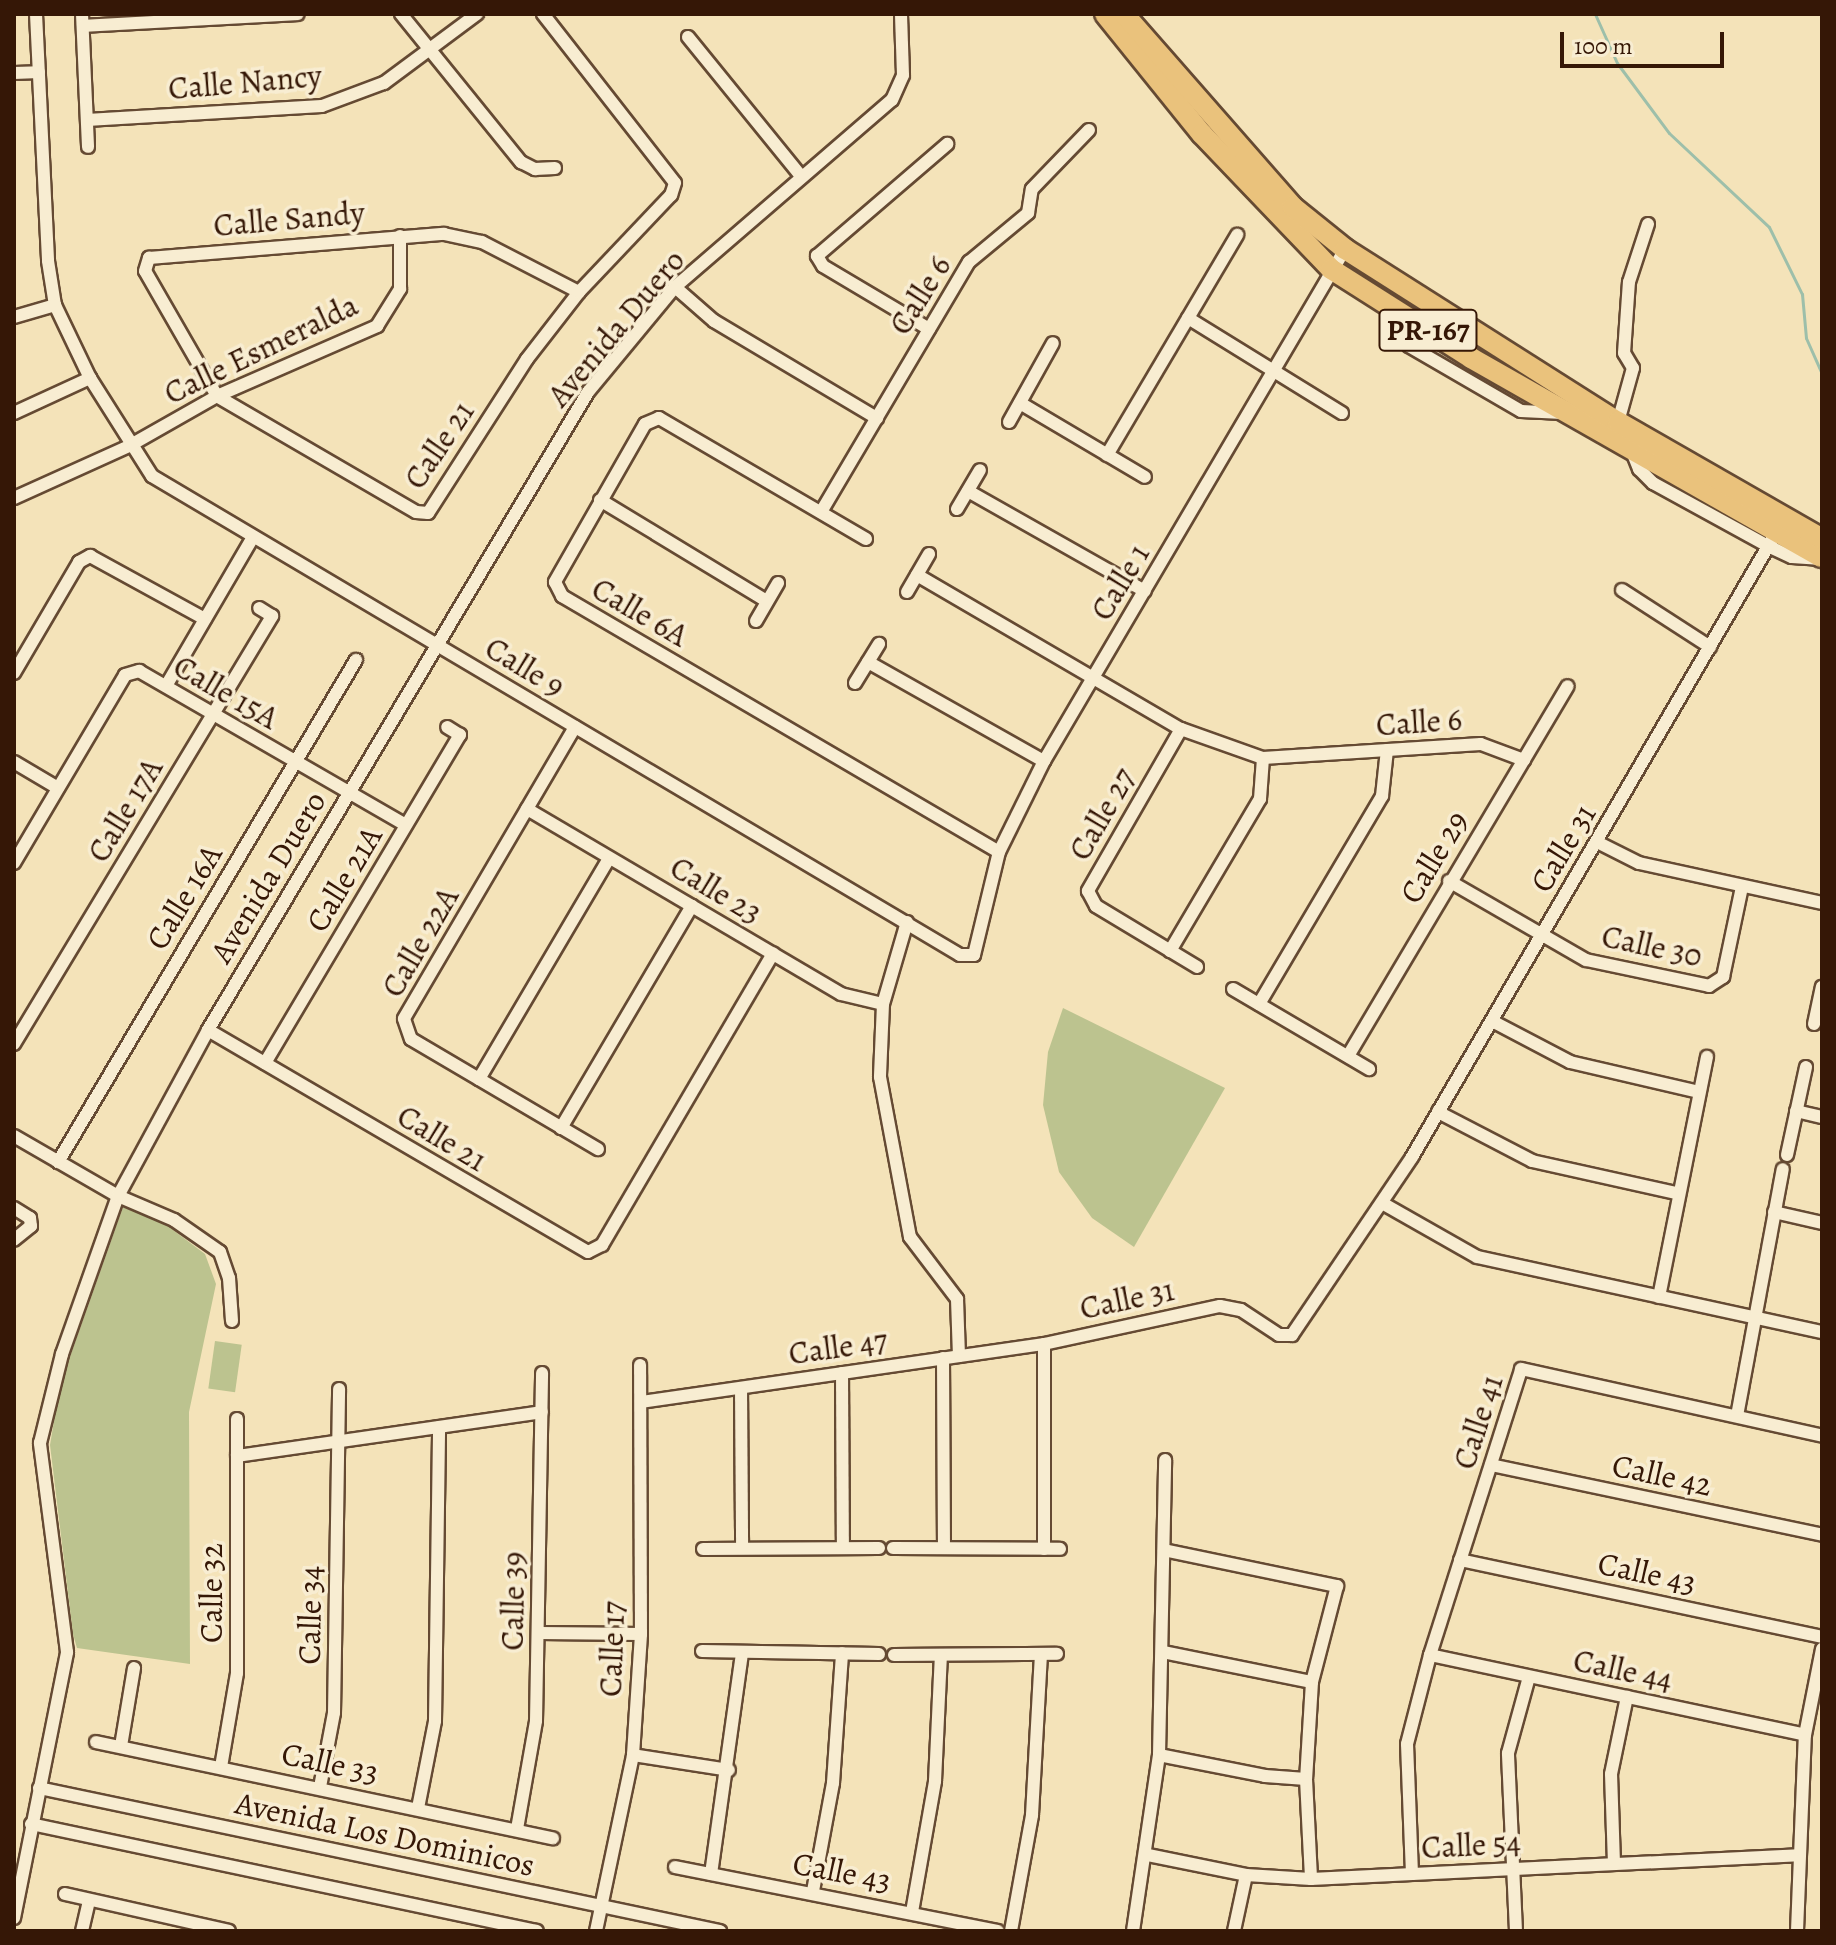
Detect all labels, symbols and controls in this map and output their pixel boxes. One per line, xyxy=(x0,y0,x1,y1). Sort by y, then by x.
scale bar xyxy=(1564,16,1728,66)
text: 100 m xyxy=(1574,30,1633,62)
street label: Calle Nancy xyxy=(167,56,323,108)
street label: Calle Sandy xyxy=(212,193,366,245)
street label: Avenida Duero xyxy=(539,242,693,414)
street label: Calle 6 xyxy=(881,248,959,342)
street label: Calle Esmeralda xyxy=(158,286,364,412)
road number: PR-167 xyxy=(1378,304,1478,356)
street label: Calle 21 xyxy=(396,394,482,496)
street label: Calle 1 xyxy=(1082,537,1158,627)
street label: Calle 6A xyxy=(585,569,695,655)
street label: Calle 9 xyxy=(478,628,572,706)
street label: Calle 15A xyxy=(167,647,285,737)
street label: Calle 6 xyxy=(1375,700,1463,744)
street label: Calle 17A xyxy=(79,751,171,869)
street label: Calle 27 xyxy=(1060,761,1144,867)
street label: Avenida Duero xyxy=(202,784,334,970)
street label: Calle 31 xyxy=(1522,797,1604,899)
street label: Calle 29 xyxy=(1392,804,1476,910)
street label: Calle 21A xyxy=(298,819,390,939)
street label: Calle 16A xyxy=(138,838,230,956)
street label: Calle 23 xyxy=(663,848,769,932)
street label: Calle 22A xyxy=(373,880,467,1004)
street label: Calle 30 xyxy=(1598,917,1706,975)
street label: Calle 21 xyxy=(390,1096,494,1180)
street label: Calle 31 xyxy=(1076,1270,1178,1328)
street label: Calle 47 xyxy=(786,1321,890,1373)
street label: Calle 41 xyxy=(1445,1370,1511,1474)
street label: Calle 42 xyxy=(1609,1446,1715,1504)
street label: Calle 32 xyxy=(192,1543,230,1643)
street label: Calle 43 xyxy=(1595,1544,1699,1602)
street label: Calle 39 xyxy=(493,1551,533,1651)
street label: Calle 34 xyxy=(290,1565,330,1665)
street label: Calle 17 xyxy=(591,1601,633,1697)
street label: Calle 44 xyxy=(1570,1641,1676,1699)
street label: Calle 33 xyxy=(278,1734,382,1792)
street label: Avenida Los Dominicos xyxy=(232,1784,538,1884)
street label: Calle 54 xyxy=(1420,1823,1522,1867)
street label: Calle 43 xyxy=(790,1844,894,1900)

